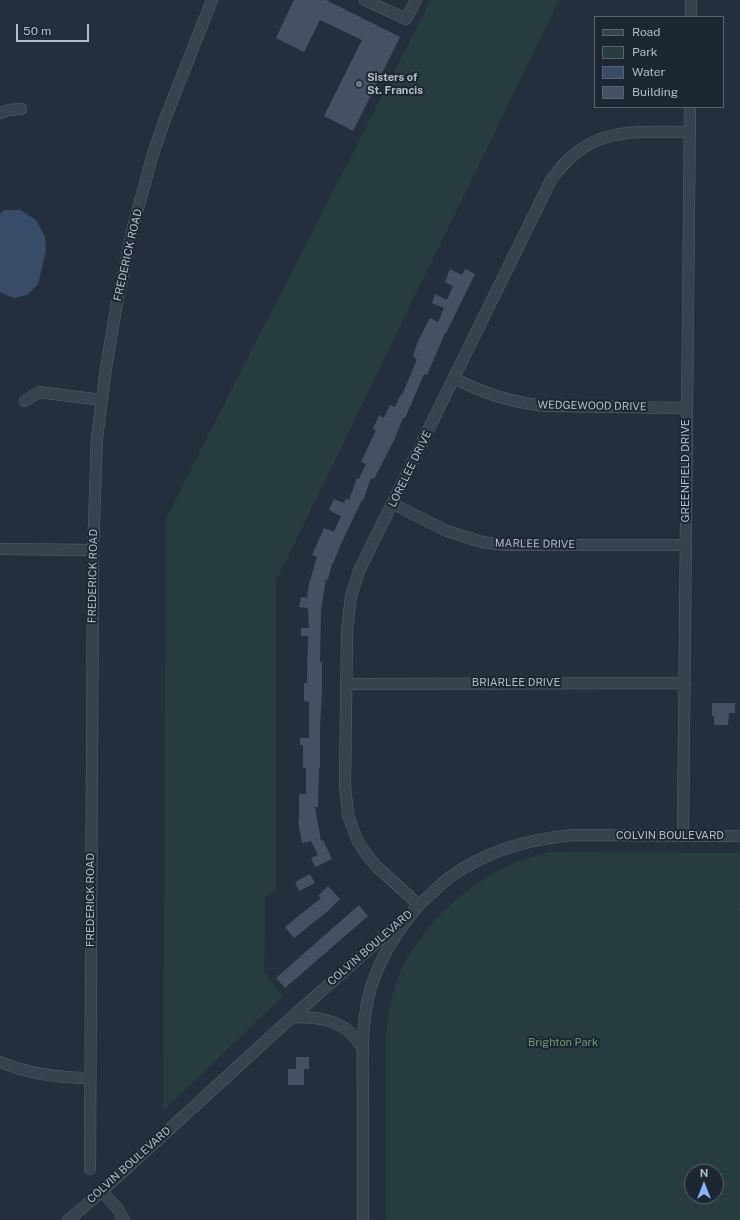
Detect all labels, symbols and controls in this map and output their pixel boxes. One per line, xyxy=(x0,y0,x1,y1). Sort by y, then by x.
scale bar xyxy=(18,16,91,42)
legend xyxy=(594,16,724,108)
text: 50 m xyxy=(23,24,51,38)
text: Road xyxy=(632,25,660,39)
text: Park xyxy=(632,45,658,59)
text: Water xyxy=(632,65,665,79)
place label: Sisters of St. Francis xyxy=(367,71,423,97)
marker: Sisters of St. Francis xyxy=(354,79,364,89)
text: Building xyxy=(632,85,678,99)
street label: FREDERICK ROAD xyxy=(111,208,145,302)
street label: WEDGEWOOD DRIVE xyxy=(537,398,647,414)
street label: GREENFIELD DRIVE xyxy=(679,419,693,523)
street label: LORELEE DRIVE xyxy=(386,428,434,510)
street label: FREDERICK ROAD xyxy=(86,529,100,623)
street label: MARLEE DRIVE xyxy=(495,537,575,551)
street label: BRIARLEE DRIVE xyxy=(472,676,560,690)
street label: COLVIN BOULEVARD xyxy=(616,829,724,843)
street label: FREDERICK ROAD xyxy=(84,853,98,947)
street label: COLVIN BOULEVARD xyxy=(325,908,415,988)
park label: Brighton Park xyxy=(528,1036,598,1050)
street label: COLVIN BOULEVARD xyxy=(84,1124,174,1206)
north arrow xyxy=(684,1164,724,1204)
text: N xyxy=(700,1167,708,1179)

